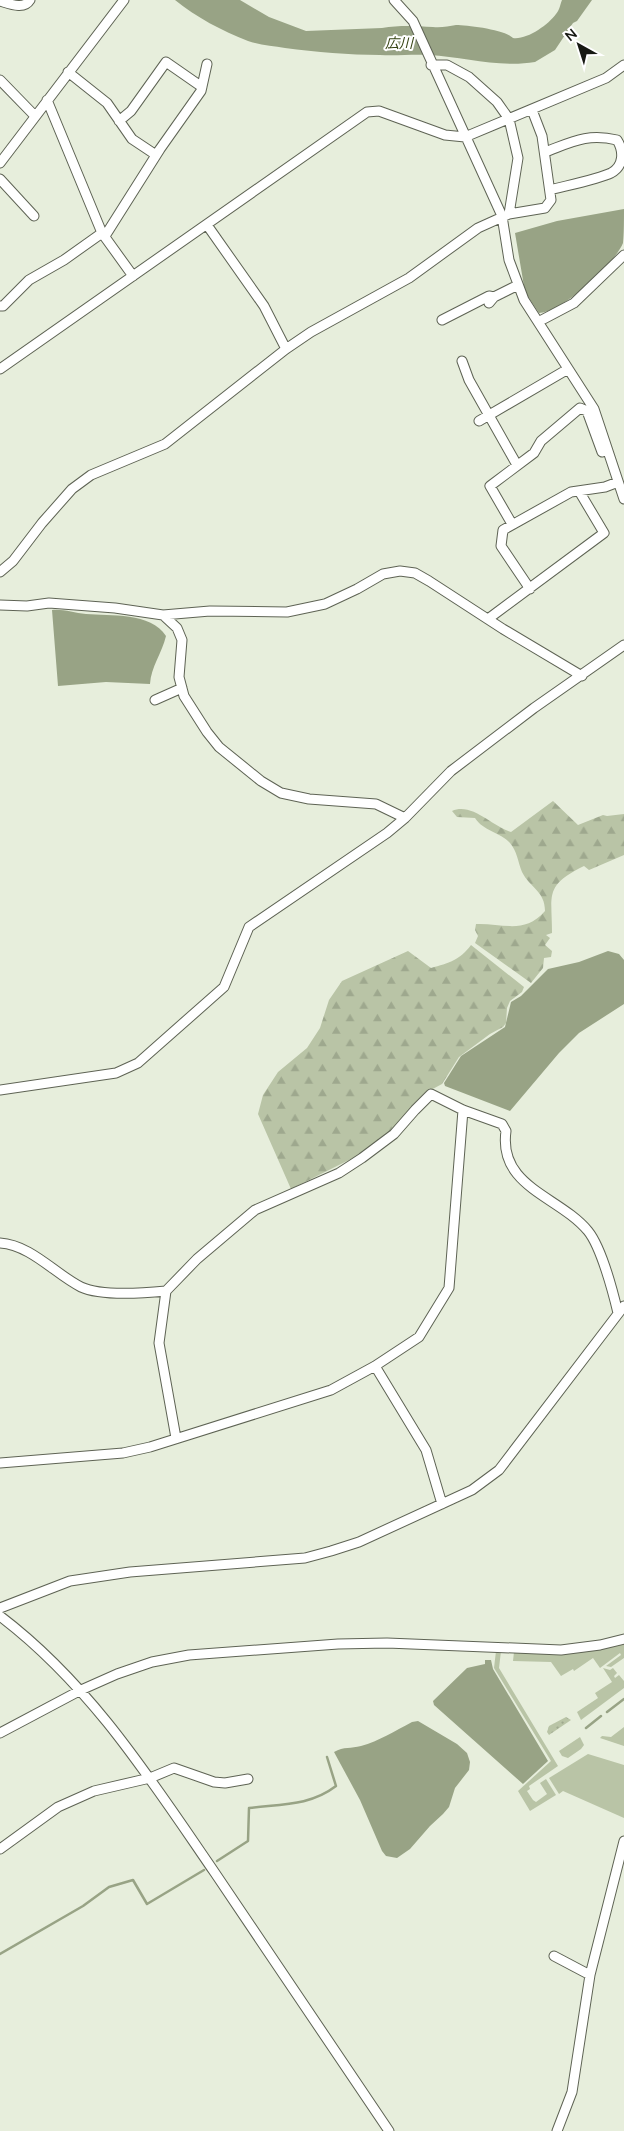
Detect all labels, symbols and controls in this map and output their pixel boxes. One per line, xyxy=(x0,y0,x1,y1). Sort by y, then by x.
north arrow xyxy=(554,20,604,70)
text: N xyxy=(561,25,581,46)
water label: 広川 xyxy=(385,34,415,53)

